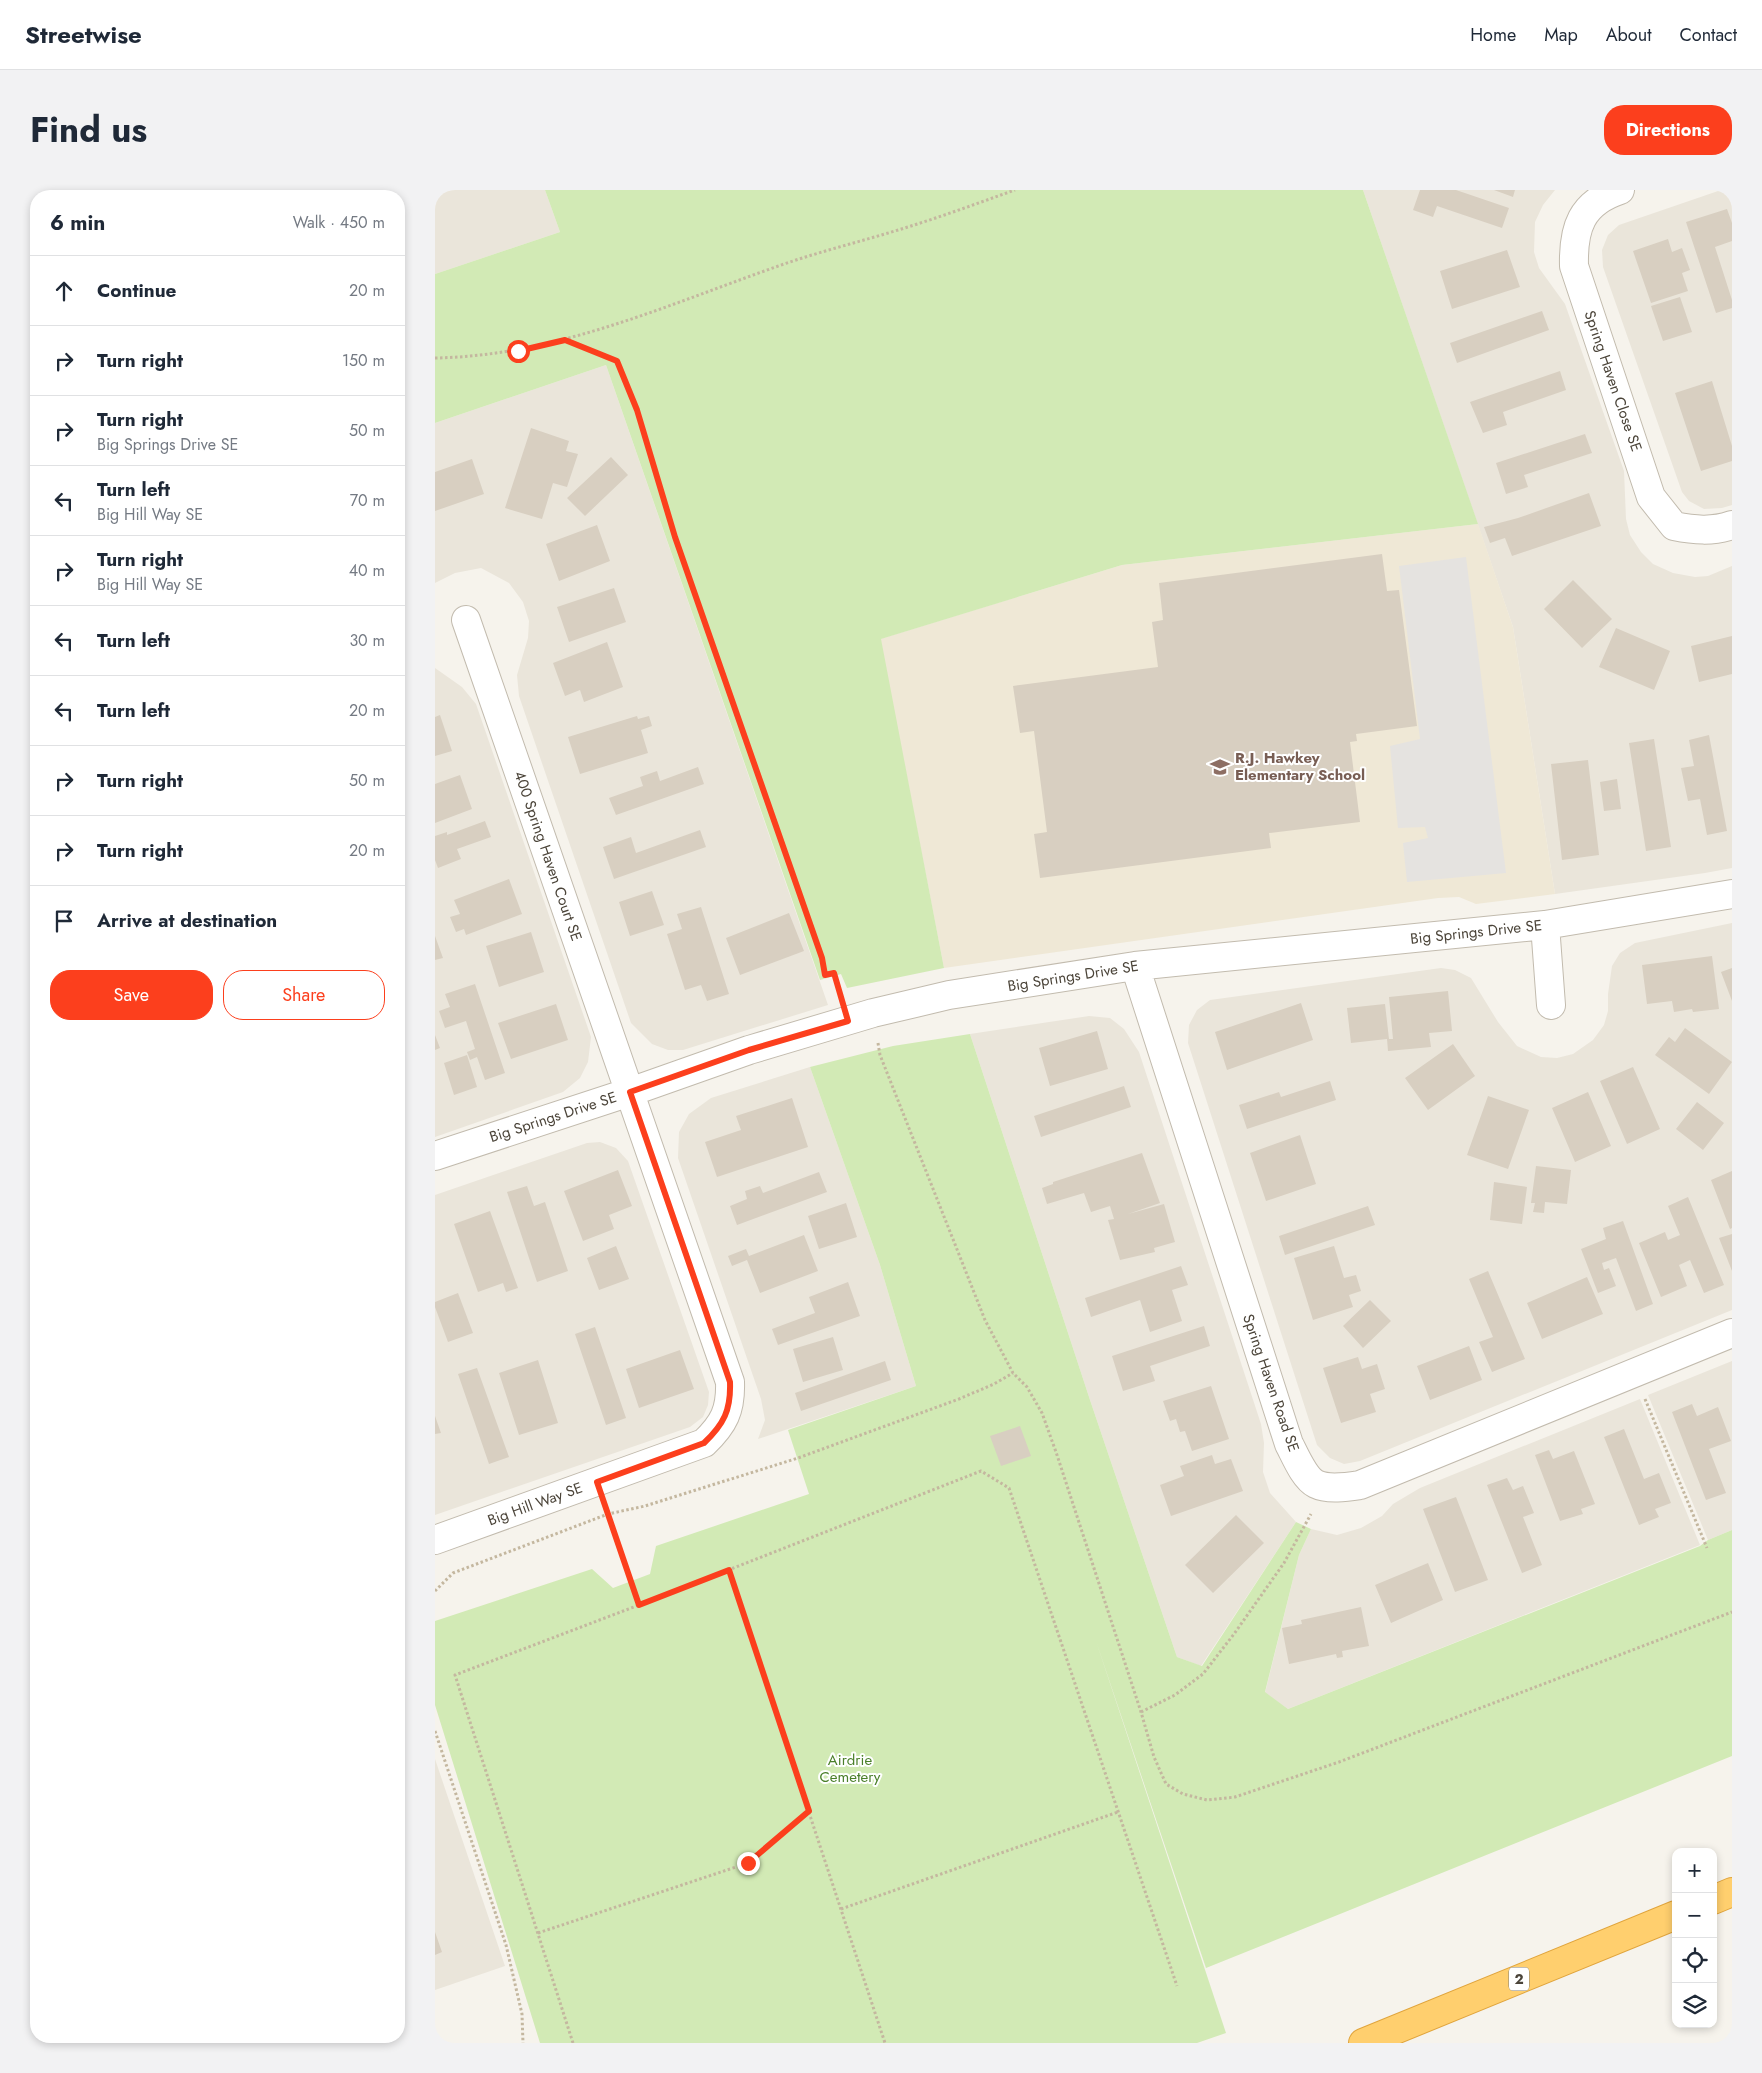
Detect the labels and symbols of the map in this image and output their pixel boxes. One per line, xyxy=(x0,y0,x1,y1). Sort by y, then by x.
street label: Spring Haven Close SE xyxy=(1579,308,1647,454)
route start xyxy=(507,340,530,363)
place label: R.J. Hawkey Elementary School xyxy=(1235,747,1365,786)
school or university icon: R.J. Hawkey Elementary School xyxy=(1209,756,1231,778)
street label: 400 Spring Haven Court SE xyxy=(509,768,587,944)
street label: Big Springs Drive SE xyxy=(1409,914,1543,950)
street label: Big Springs Drive SE xyxy=(1006,955,1140,997)
street label: Big Springs Drive SE xyxy=(487,1086,619,1148)
street label: Spring Haven Road SE xyxy=(1237,1311,1305,1455)
street label: Big Hill Way SE xyxy=(485,1477,585,1531)
park label: Airdrie Cemetery xyxy=(820,1749,881,1788)
route end xyxy=(737,1852,760,1875)
road number: 2 xyxy=(1509,1968,1529,1990)

